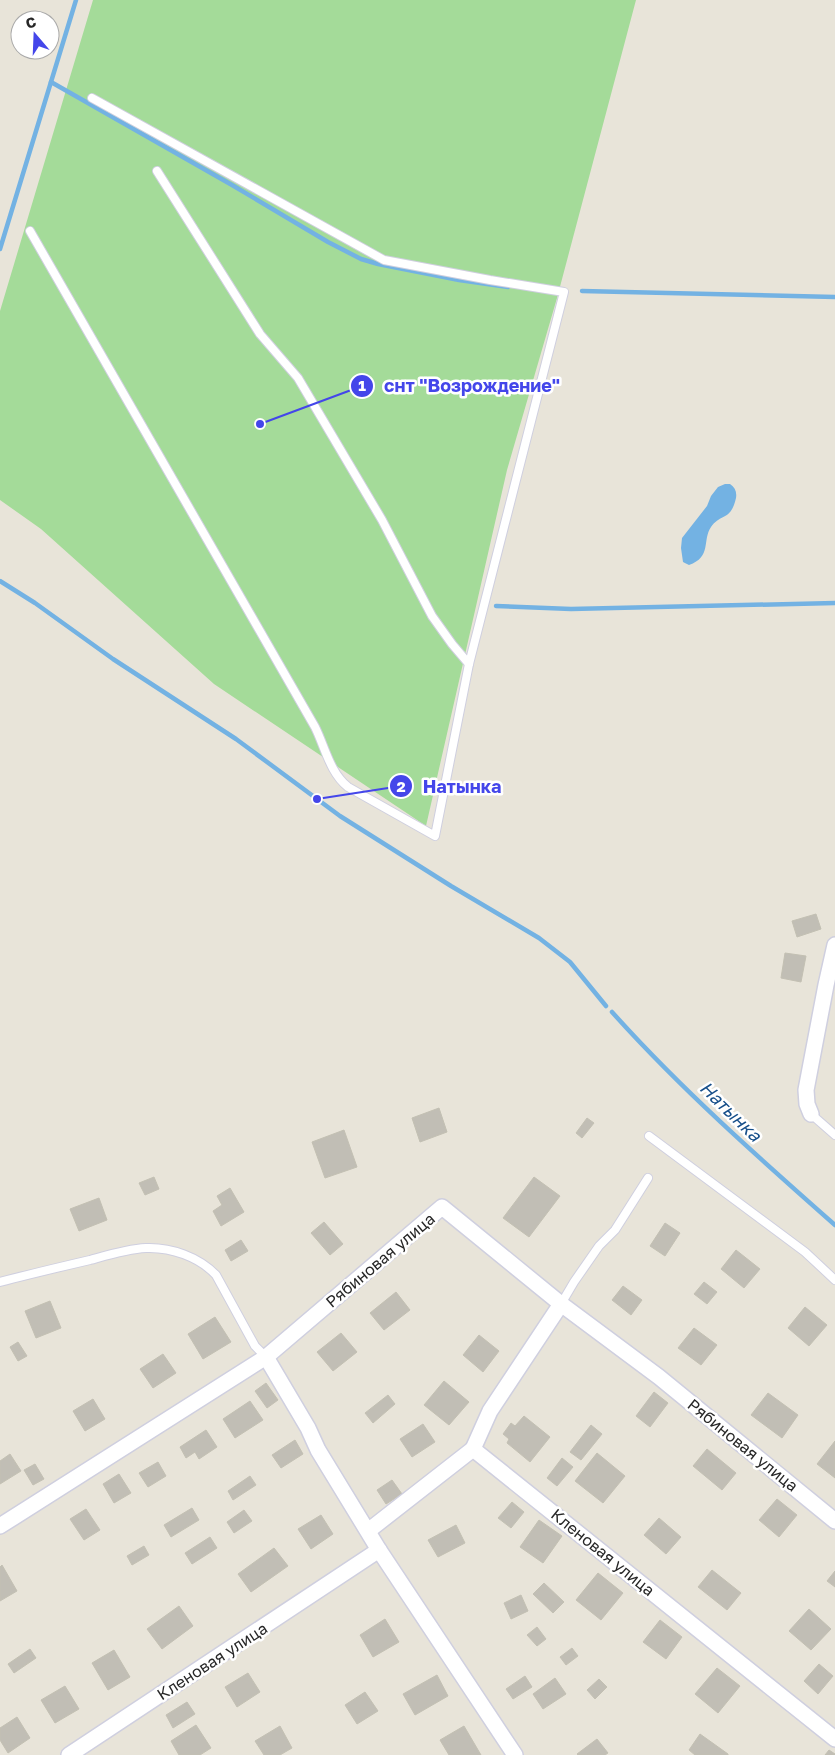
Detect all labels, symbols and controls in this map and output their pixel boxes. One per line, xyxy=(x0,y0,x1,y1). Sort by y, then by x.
north arrow xyxy=(10,10,60,60)
text: С xyxy=(23,13,38,32)
callout: снт "Возрождение" xyxy=(349,369,570,402)
text: снт "Возрождение" xyxy=(384,374,560,396)
text: 1 xyxy=(358,376,366,394)
callout: Натынка xyxy=(388,770,512,803)
text: Натынка xyxy=(423,775,501,797)
text: 2 xyxy=(396,777,406,795)
water label: Натынка xyxy=(696,1076,767,1146)
street label: Рябиновая улица xyxy=(321,1209,439,1311)
street label: Рябиновая улица xyxy=(684,1394,802,1496)
street label: Кленовая улица xyxy=(547,1504,659,1600)
street label: Кленовая улица xyxy=(153,1618,271,1704)

